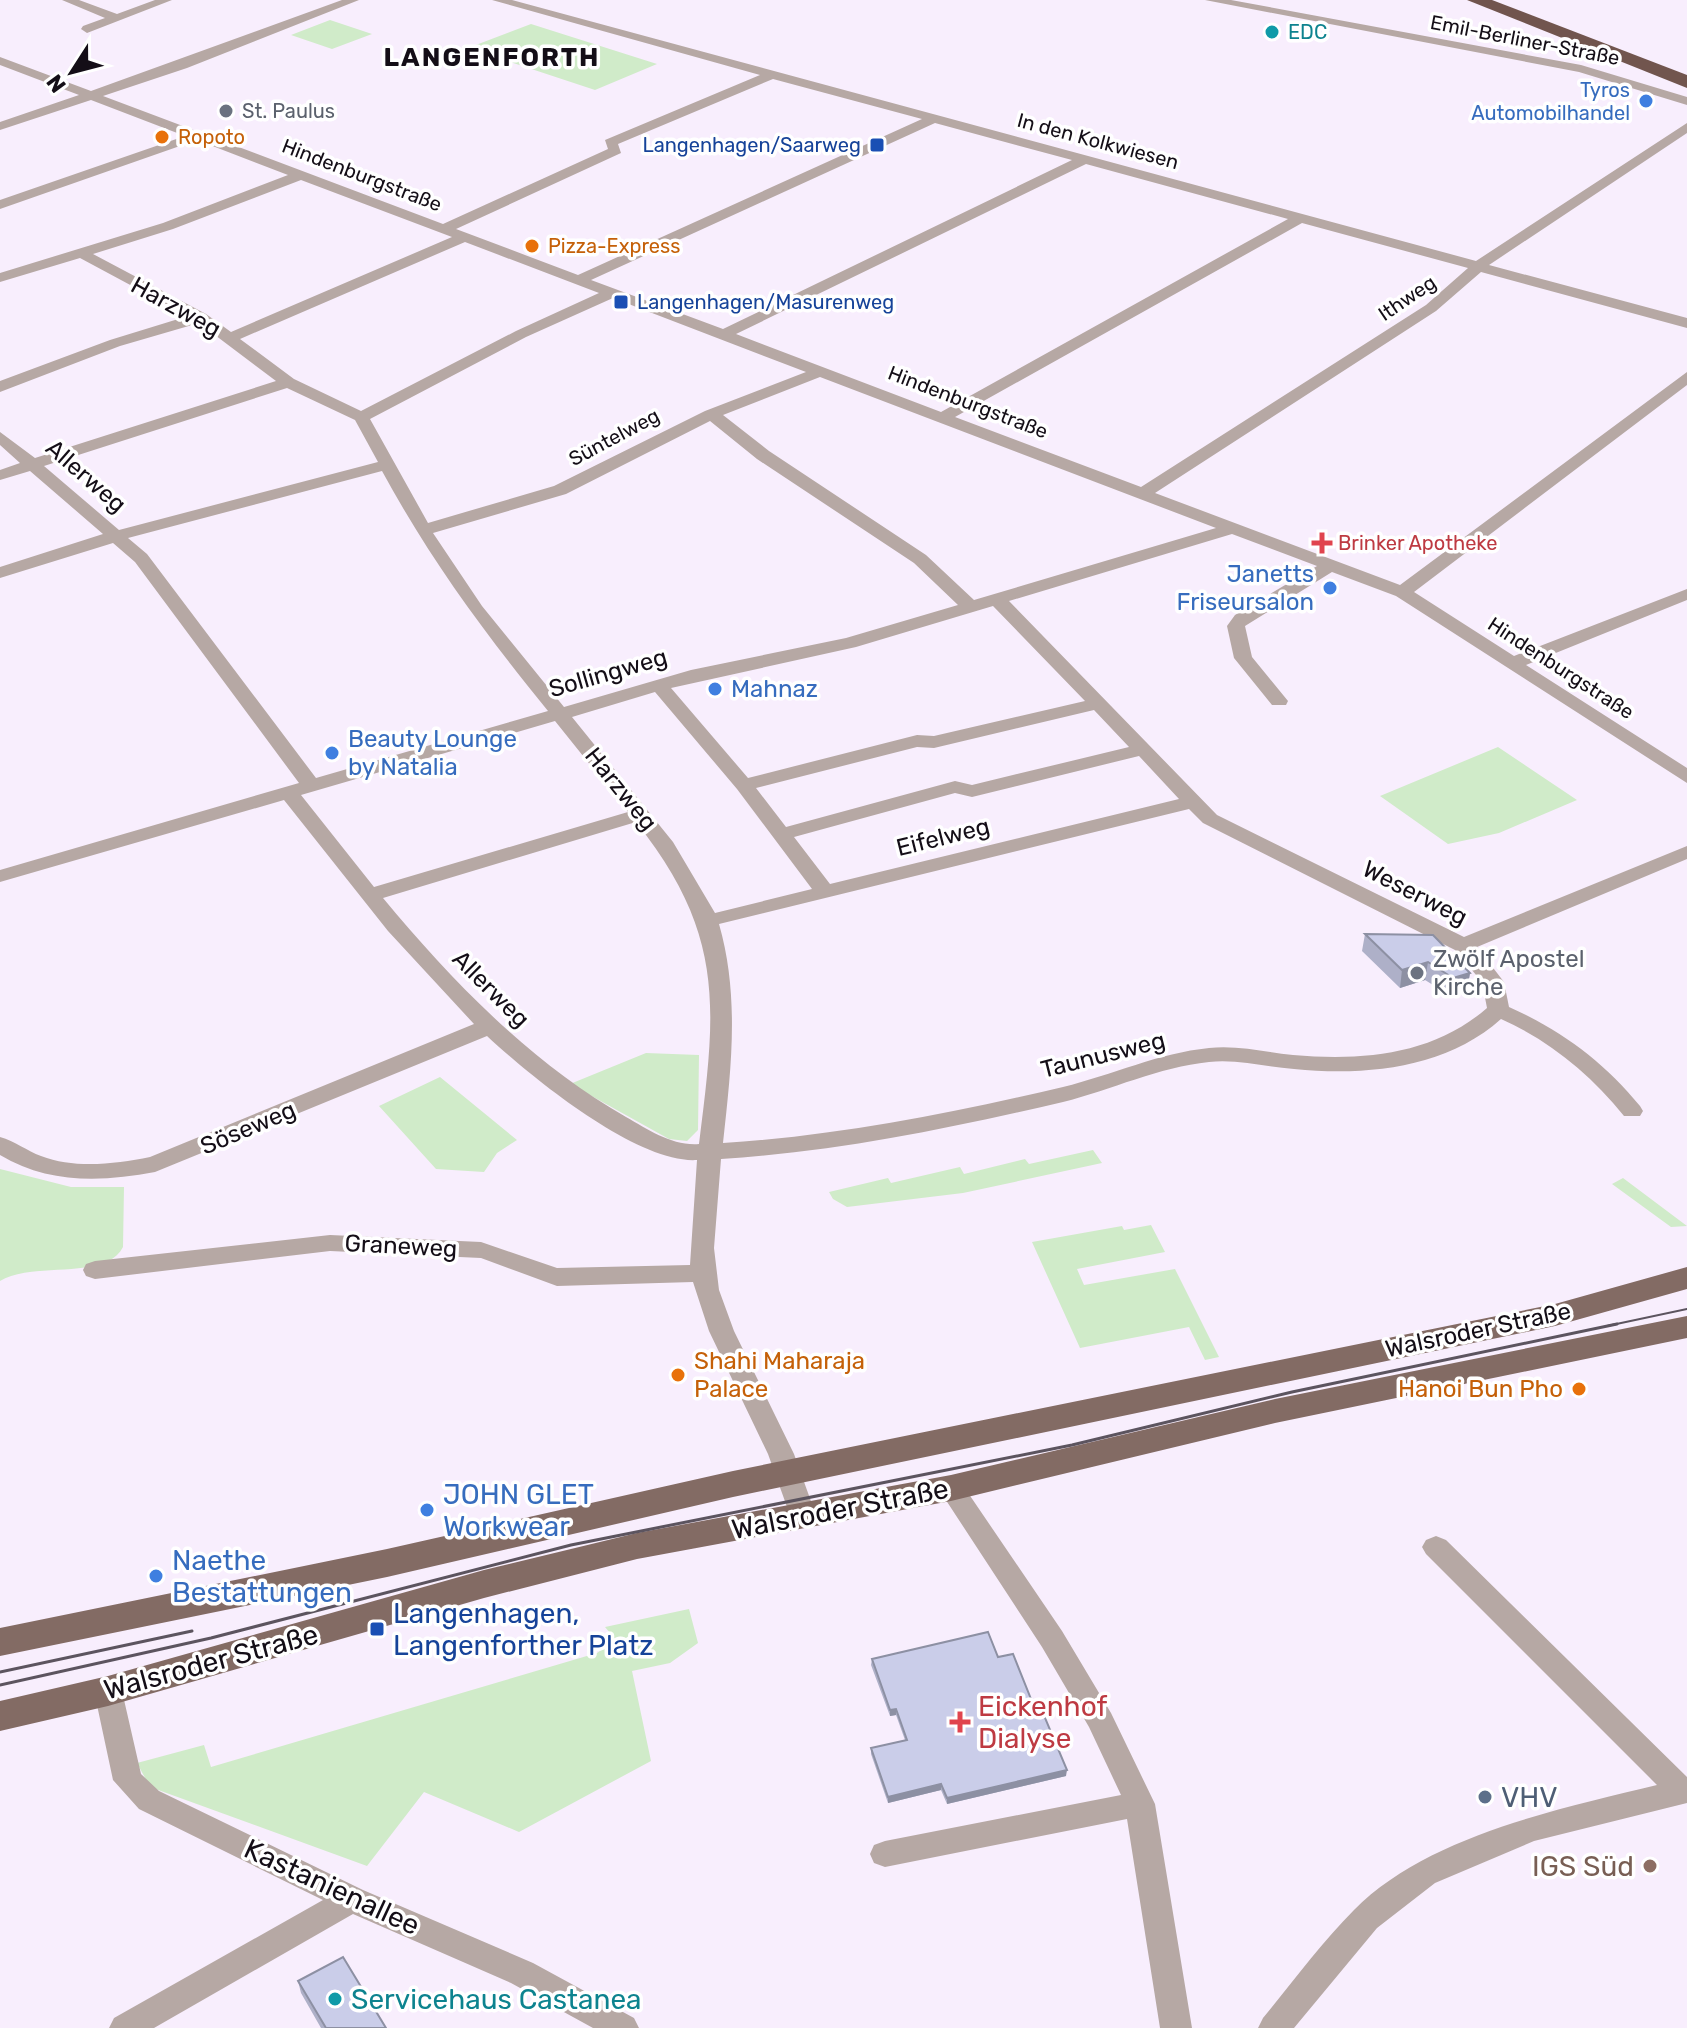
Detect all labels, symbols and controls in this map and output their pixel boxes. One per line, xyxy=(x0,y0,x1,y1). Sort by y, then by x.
street label: Emil-Berliner-Straße xyxy=(1428,10,1622,70)
place label: EDC xyxy=(1288,20,1327,44)
marker: EDC xyxy=(1263,23,1281,41)
north arrow xyxy=(32,32,112,112)
district label: LANGENFORTH xyxy=(384,42,600,73)
text: N xyxy=(41,69,72,98)
place label: Tyros Automobilhandel xyxy=(1471,78,1630,125)
marker: Tyros Automobilhandel xyxy=(1637,92,1655,110)
place label: St. Paulus xyxy=(242,99,335,123)
marker: St. Paulus xyxy=(217,102,235,120)
street label: In den Kolkwiesen xyxy=(1015,108,1181,174)
place label: Ropoto xyxy=(178,125,245,149)
marker: Ropoto xyxy=(153,128,171,146)
street label: Hindenburgstraße xyxy=(279,133,445,217)
place label: Langenhagen/Saarweg xyxy=(642,133,861,157)
marker: Langenhagen/Saarweg xyxy=(868,136,886,154)
place label: Pizza-Express xyxy=(548,234,680,258)
marker: Pizza-Express xyxy=(523,237,541,255)
street label: Ithweg xyxy=(1374,270,1440,326)
street label: Harzweg xyxy=(126,271,226,343)
place label: Langenhagen/Masurenweg xyxy=(637,290,894,314)
marker: Langenhagen/Masurenweg xyxy=(612,293,630,311)
street label: Hindenburgstraße xyxy=(885,360,1051,444)
street label: Süntelweg xyxy=(565,403,663,471)
street label: Allerweg xyxy=(40,434,132,518)
place label: Brinker Apotheke xyxy=(1338,531,1497,555)
marker: Brinker Apotheke xyxy=(1313,534,1331,552)
place label: Janetts Friseursalon xyxy=(1177,560,1314,616)
marker: Janetts Friseursalon xyxy=(1321,579,1339,597)
street label: Hindenburgstraße xyxy=(1484,612,1638,724)
street label: Sollingweg xyxy=(546,643,670,703)
place label: Mahnaz xyxy=(731,675,818,703)
marker: Mahnaz xyxy=(706,680,724,698)
place label: Beauty Lounge by Natalia xyxy=(348,725,517,781)
street label: Harzweg xyxy=(579,742,663,836)
marker: Beauty Lounge by Natalia xyxy=(323,744,341,762)
street label: Eifelweg xyxy=(893,812,993,862)
street label: Weserweg xyxy=(1358,855,1472,931)
street label: Allerweg xyxy=(447,945,535,1033)
place label: Zwölf Apostel Kirche xyxy=(1433,945,1584,1001)
marker: Zwölf Apostel Kirche xyxy=(1408,964,1426,982)
street label: Taunusweg xyxy=(1038,1026,1168,1084)
street label: Söseweg xyxy=(196,1095,300,1161)
street label: Graneweg xyxy=(344,1229,458,1263)
street label: Walsroder Straße xyxy=(1383,1297,1573,1363)
place label: Shahi Maharaja Palace xyxy=(694,1347,865,1403)
marker: Shahi Maharaja Palace xyxy=(669,1366,687,1384)
place label: Hanoi Bun Pho xyxy=(1398,1375,1563,1403)
marker: Hanoi Bun Pho xyxy=(1570,1380,1588,1398)
street label: Walsroder Straße xyxy=(729,1472,951,1546)
place label: JOHN GLET Workwear xyxy=(443,1478,594,1543)
marker: JOHN GLET Workwear xyxy=(418,1501,436,1519)
place label: Naethe Bestattungen xyxy=(172,1544,352,1609)
marker: Naethe Bestattungen xyxy=(147,1567,165,1585)
place label: Langenhagen, Langenforther Platz xyxy=(393,1597,653,1662)
street label: Walsroder Straße xyxy=(100,1618,322,1706)
marker: Langenhagen, Langenforther Platz xyxy=(368,1620,386,1638)
place label: Eickenhof Dialyse xyxy=(978,1690,1108,1755)
marker: Eickenhof Dialyse xyxy=(949,1711,971,1733)
place label: VHV xyxy=(1501,1781,1558,1814)
marker: VHV xyxy=(1476,1788,1494,1806)
street label: Kastanienallee xyxy=(239,1832,425,1942)
place label: IGS Süd xyxy=(1532,1850,1634,1883)
marker: IGS Süd xyxy=(1641,1857,1659,1875)
place label: Servicehaus Castanea xyxy=(351,1983,642,2016)
marker: Servicehaus Castanea xyxy=(326,1990,344,2008)

